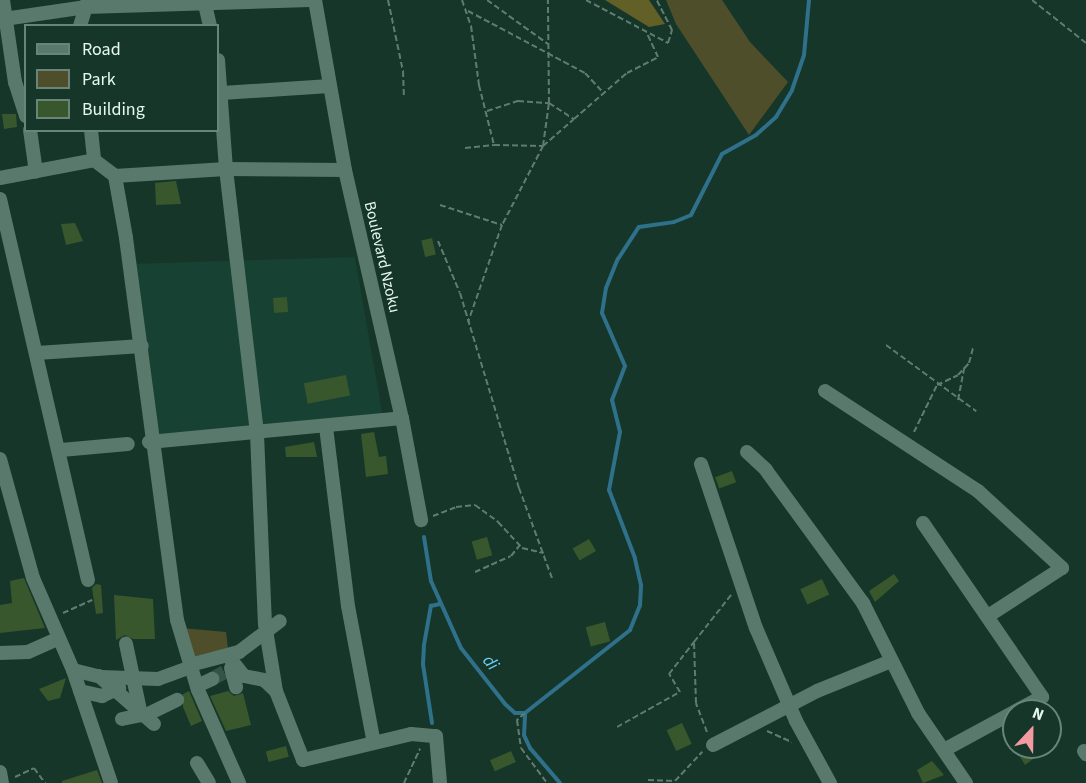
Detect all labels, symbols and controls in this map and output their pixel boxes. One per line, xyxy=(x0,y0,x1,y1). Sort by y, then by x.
legend xyxy=(24,24,219,132)
text: Road xyxy=(82,37,121,62)
text: Park xyxy=(82,67,116,92)
text: Building xyxy=(82,97,145,122)
street label: Boulevard Nzoku xyxy=(360,199,404,315)
water label: di xyxy=(477,651,503,675)
north arrow xyxy=(1002,699,1062,759)
text: N xyxy=(1029,702,1047,726)

